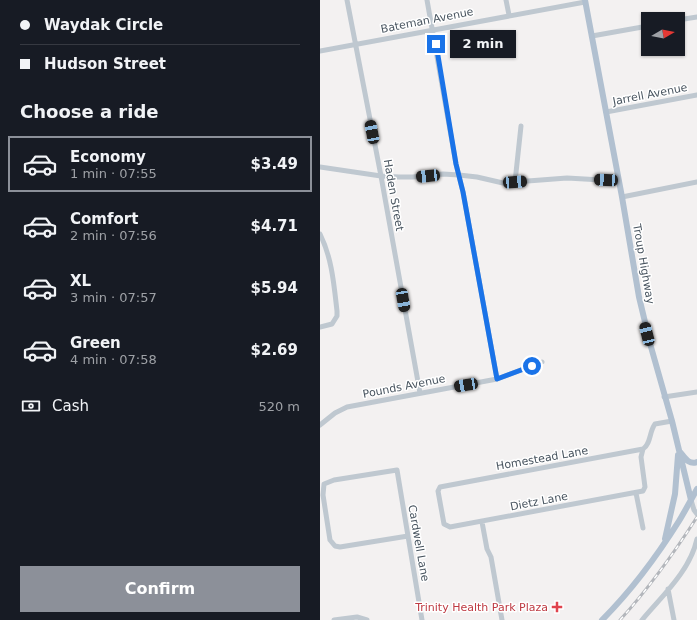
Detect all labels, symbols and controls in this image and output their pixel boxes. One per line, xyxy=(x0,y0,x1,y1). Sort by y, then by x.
street label: Bateman Avenue xyxy=(380,5,475,36)
north arrow xyxy=(641,12,685,56)
map controls xyxy=(641,12,685,56)
text: Waydak Circle xyxy=(44,16,163,34)
callout: 2 min xyxy=(450,30,516,58)
route end xyxy=(427,35,445,53)
text: 2 min xyxy=(463,36,503,51)
text: Hudson Street xyxy=(44,55,166,73)
street label: Jarrell Avenue xyxy=(611,81,689,108)
text: Choose a ride xyxy=(20,101,159,122)
car xyxy=(364,119,380,145)
icon: car xyxy=(22,146,58,182)
text: Economy xyxy=(70,148,146,166)
text: $3.49 xyxy=(251,155,298,173)
street label: Haden Street xyxy=(381,158,406,233)
text: 1 min · 07:55 xyxy=(70,166,157,181)
car xyxy=(415,169,441,183)
car xyxy=(594,173,618,187)
car xyxy=(503,175,527,189)
icon: car xyxy=(22,208,58,244)
text: Comfort xyxy=(70,210,138,228)
text: $4.71 xyxy=(251,217,298,235)
street label: Troup Highway xyxy=(630,222,657,306)
text: 2 min · 07:56 xyxy=(70,228,157,243)
icon: car xyxy=(22,270,58,306)
text: XL xyxy=(70,272,91,290)
text: $5.94 xyxy=(251,279,298,297)
car xyxy=(395,287,411,313)
text: 3 min · 07:57 xyxy=(70,290,157,305)
car xyxy=(638,321,656,347)
icon: car xyxy=(22,332,58,368)
text: Green xyxy=(70,334,121,352)
text: $2.69 xyxy=(251,341,298,359)
text: 4 min · 07:58 xyxy=(70,352,157,367)
route start xyxy=(523,357,541,375)
street label: Pounds Avenue xyxy=(362,372,447,401)
car xyxy=(453,377,479,393)
icon: cash xyxy=(20,395,42,417)
text: Cash xyxy=(52,397,89,415)
text: 520 m xyxy=(258,399,300,414)
street label: Homestead Lane xyxy=(495,444,589,473)
street label: Dietz Lane xyxy=(509,489,569,513)
street label: Cardwell Lane xyxy=(405,504,432,583)
button: Confirm xyxy=(20,566,300,612)
place label: Trinity Health Park Plaza xyxy=(414,601,548,614)
marker: Trinity Health Park Plaza xyxy=(551,601,563,613)

